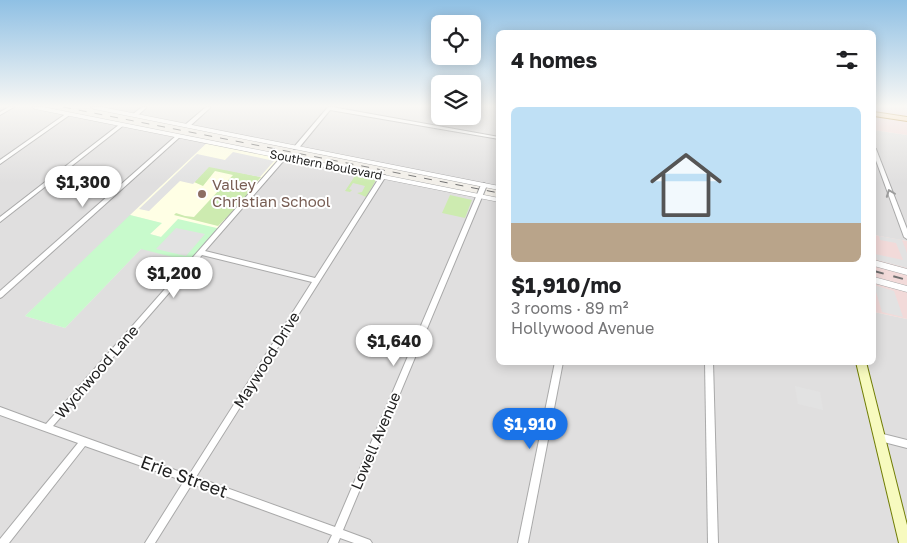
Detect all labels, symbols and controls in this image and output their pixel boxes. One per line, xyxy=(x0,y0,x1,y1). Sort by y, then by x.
map controls xyxy=(431,15,481,125)
button: locate xyxy=(431,15,481,65)
icon: filters xyxy=(833,46,861,74)
text: 4 homes xyxy=(511,47,597,73)
button: layers xyxy=(431,75,481,125)
icon: home xyxy=(641,140,731,230)
street label: Southern Boulevard xyxy=(269,146,384,183)
pin: $1,300 xyxy=(42,166,124,208)
text: $1,300 xyxy=(56,172,110,192)
place label: Valley Christian School xyxy=(212,175,331,210)
marker: Valley Christian School xyxy=(196,188,208,200)
one-way arrow xyxy=(886,189,896,198)
pin: $1,200 xyxy=(133,256,215,299)
text: $1,200 xyxy=(147,263,201,283)
text: $1,910/mo xyxy=(511,272,621,298)
text: 3 rooms · 89 m² xyxy=(511,298,628,318)
street label: Maywood Drive xyxy=(229,308,303,411)
text: Hollywood Avenue xyxy=(511,318,654,338)
street label: Wychwood Lane xyxy=(51,321,142,422)
pin: $1,640 xyxy=(353,324,435,367)
text: $1,640 xyxy=(367,331,421,351)
street label: Lowell Avenue xyxy=(346,389,404,492)
pin: $1,910 xyxy=(489,408,571,450)
text: $1,910 xyxy=(504,414,556,434)
street label: Erie Street xyxy=(138,450,231,502)

